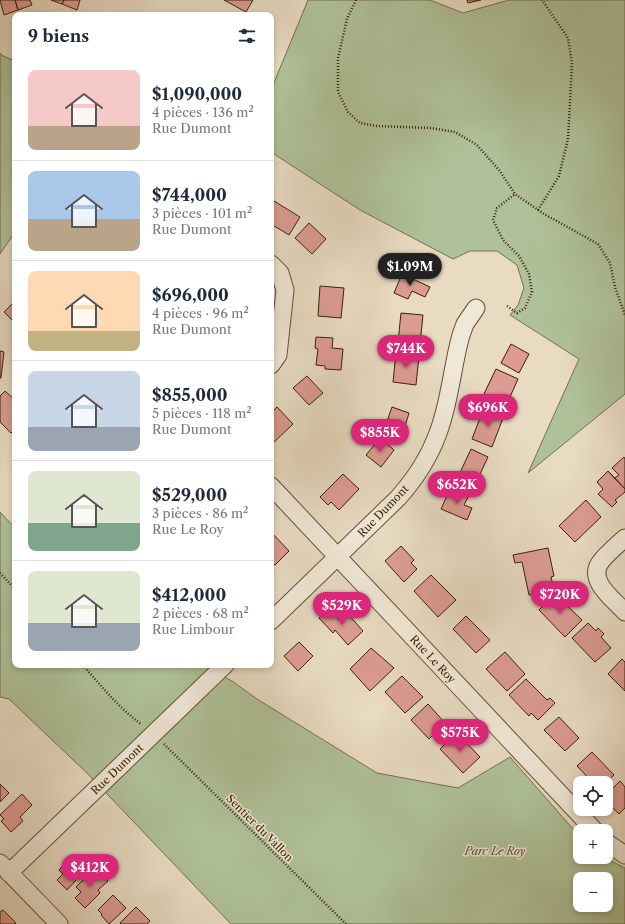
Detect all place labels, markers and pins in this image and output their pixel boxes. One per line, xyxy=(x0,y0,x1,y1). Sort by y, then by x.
pin: $1.09M xyxy=(377,253,443,287)
pin: $744K xyxy=(378,335,434,369)
pin: $696K xyxy=(460,394,516,428)
pin: $855K xyxy=(352,419,408,453)
pin: $652K xyxy=(429,471,485,505)
pin: $720K xyxy=(532,581,588,615)
pin: $529K xyxy=(314,592,370,626)
pin: $575K xyxy=(432,719,488,753)
pin: $412K xyxy=(62,854,118,888)

